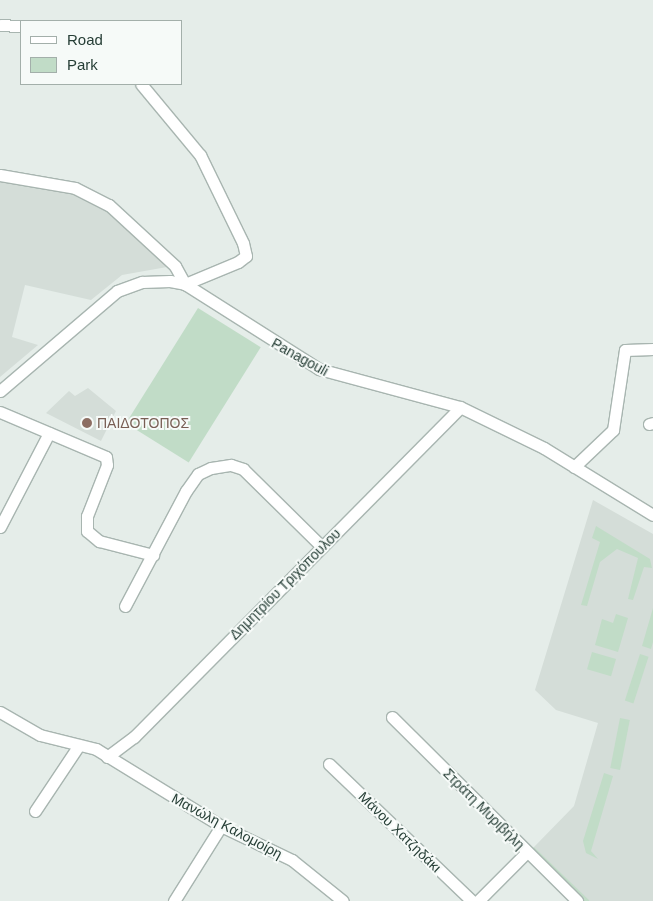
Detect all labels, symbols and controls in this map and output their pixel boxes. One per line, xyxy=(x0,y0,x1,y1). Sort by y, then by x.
legend xyxy=(20,20,182,85)
text: Road xyxy=(67,31,103,48)
text: Park xyxy=(67,56,98,73)
street label: Panagouli xyxy=(269,335,331,379)
place label: ΠΑΙΔΟΤΟΠΟΣ xyxy=(97,415,189,431)
marker: ΠΑΙΔΟΤΟΠΟΣ xyxy=(81,417,93,429)
street label: Δημητρίου Τριχόπουλου xyxy=(226,525,344,643)
street label: Στράτη Μυριβήλη xyxy=(440,765,528,853)
street label: Μάνου Χατζηδάκι xyxy=(355,788,445,876)
street label: Μανώλη Καλομοίρη xyxy=(169,790,285,862)

